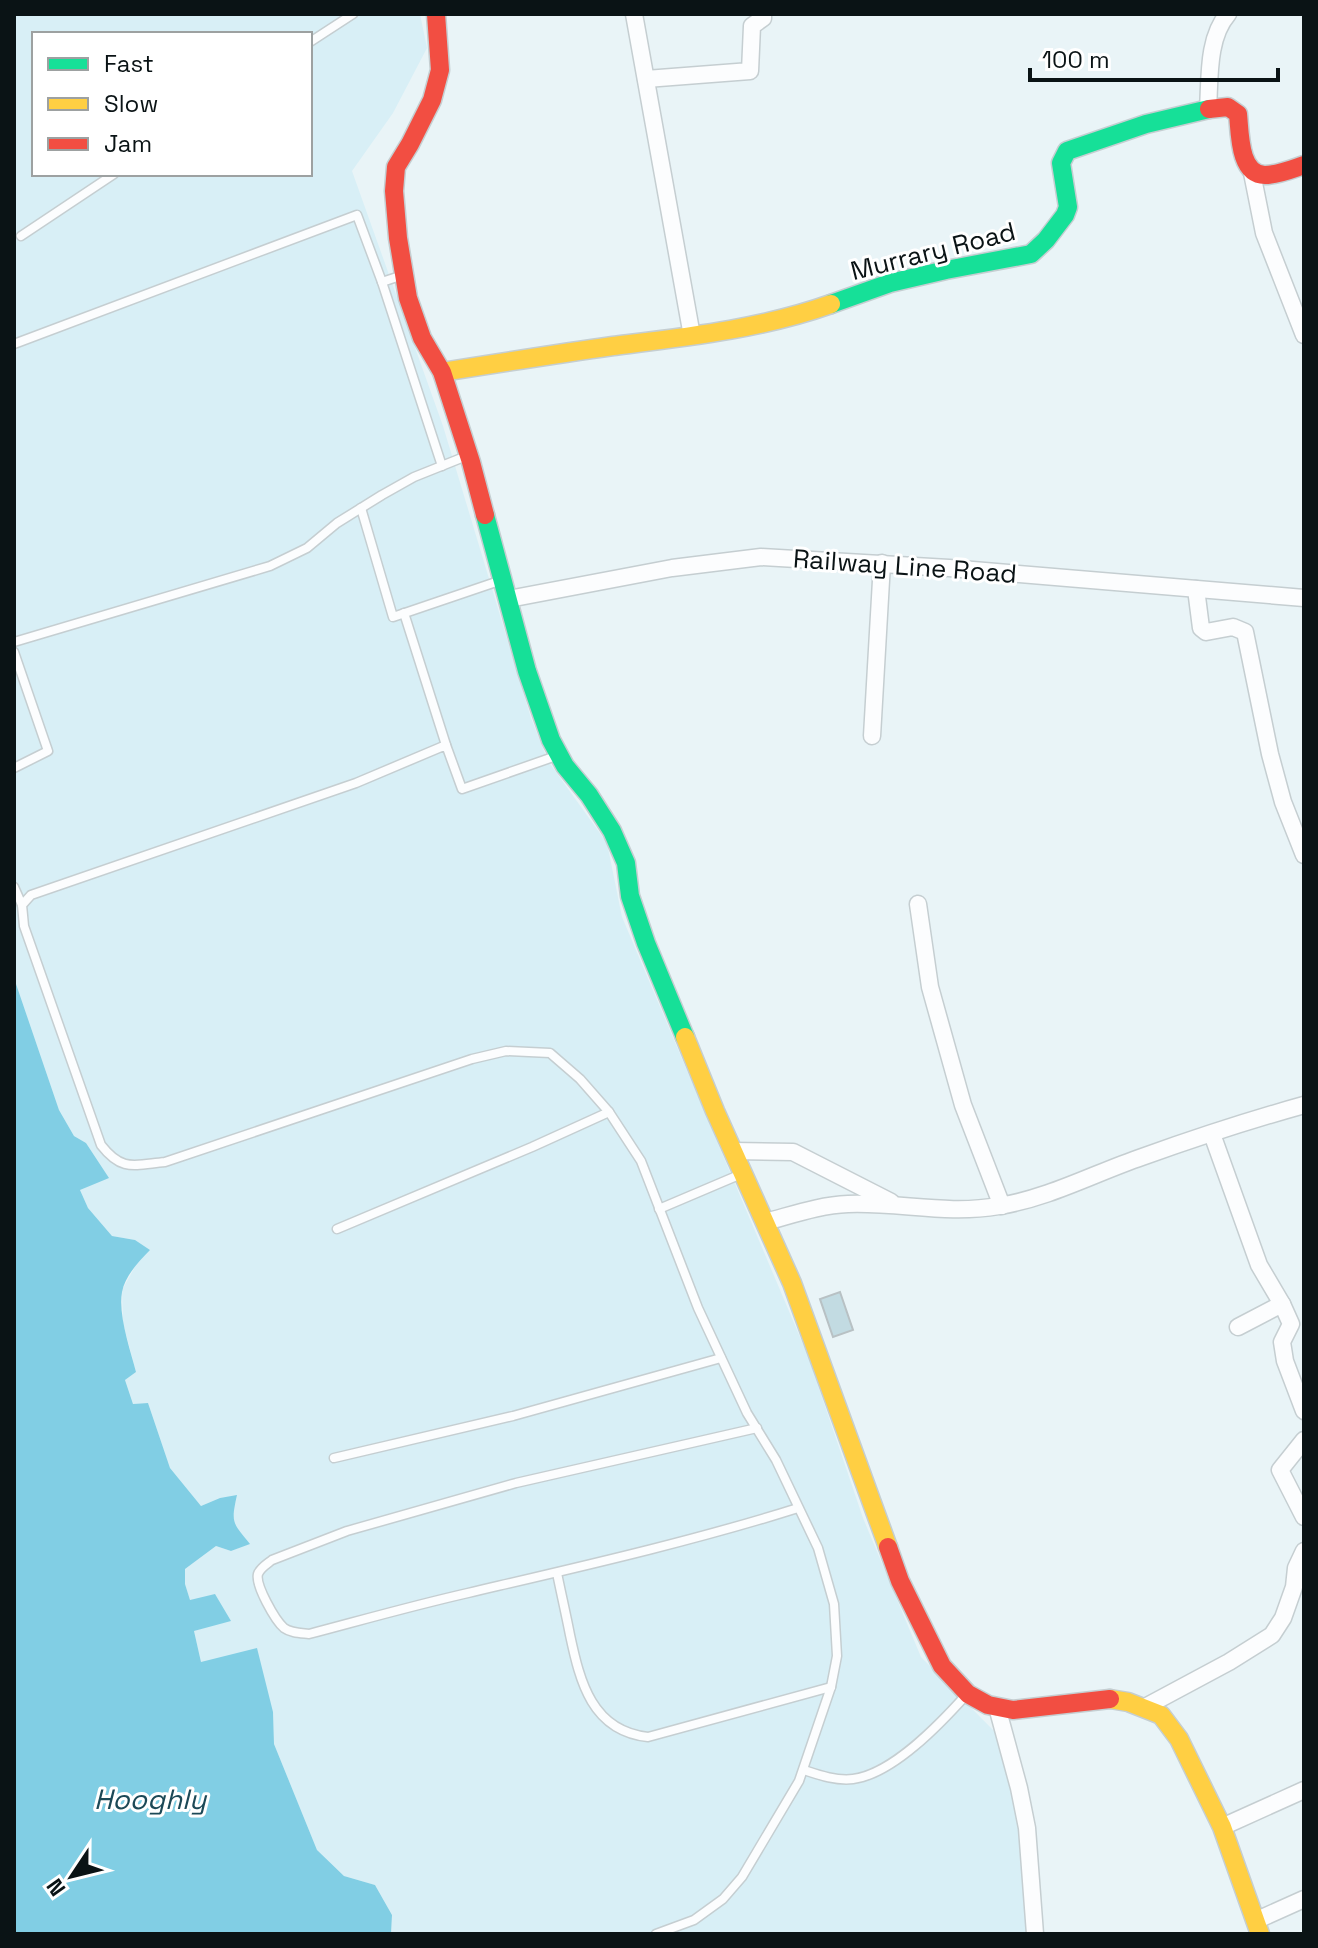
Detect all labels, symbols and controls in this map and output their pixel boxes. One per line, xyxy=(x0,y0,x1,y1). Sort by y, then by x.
legend xyxy=(32,32,312,176)
scale bar xyxy=(1030,32,1278,82)
text: 100 m xyxy=(1042,44,1110,75)
text: Fast xyxy=(104,48,154,79)
text: Slow xyxy=(104,88,158,119)
text: Jam xyxy=(104,128,152,159)
street label: Murrary Road xyxy=(847,214,1019,288)
street label: Railway Line Road xyxy=(792,541,1018,591)
water label: Hooghly xyxy=(94,1781,208,1817)
north arrow xyxy=(32,1836,112,1916)
text: N xyxy=(40,1873,71,1902)

